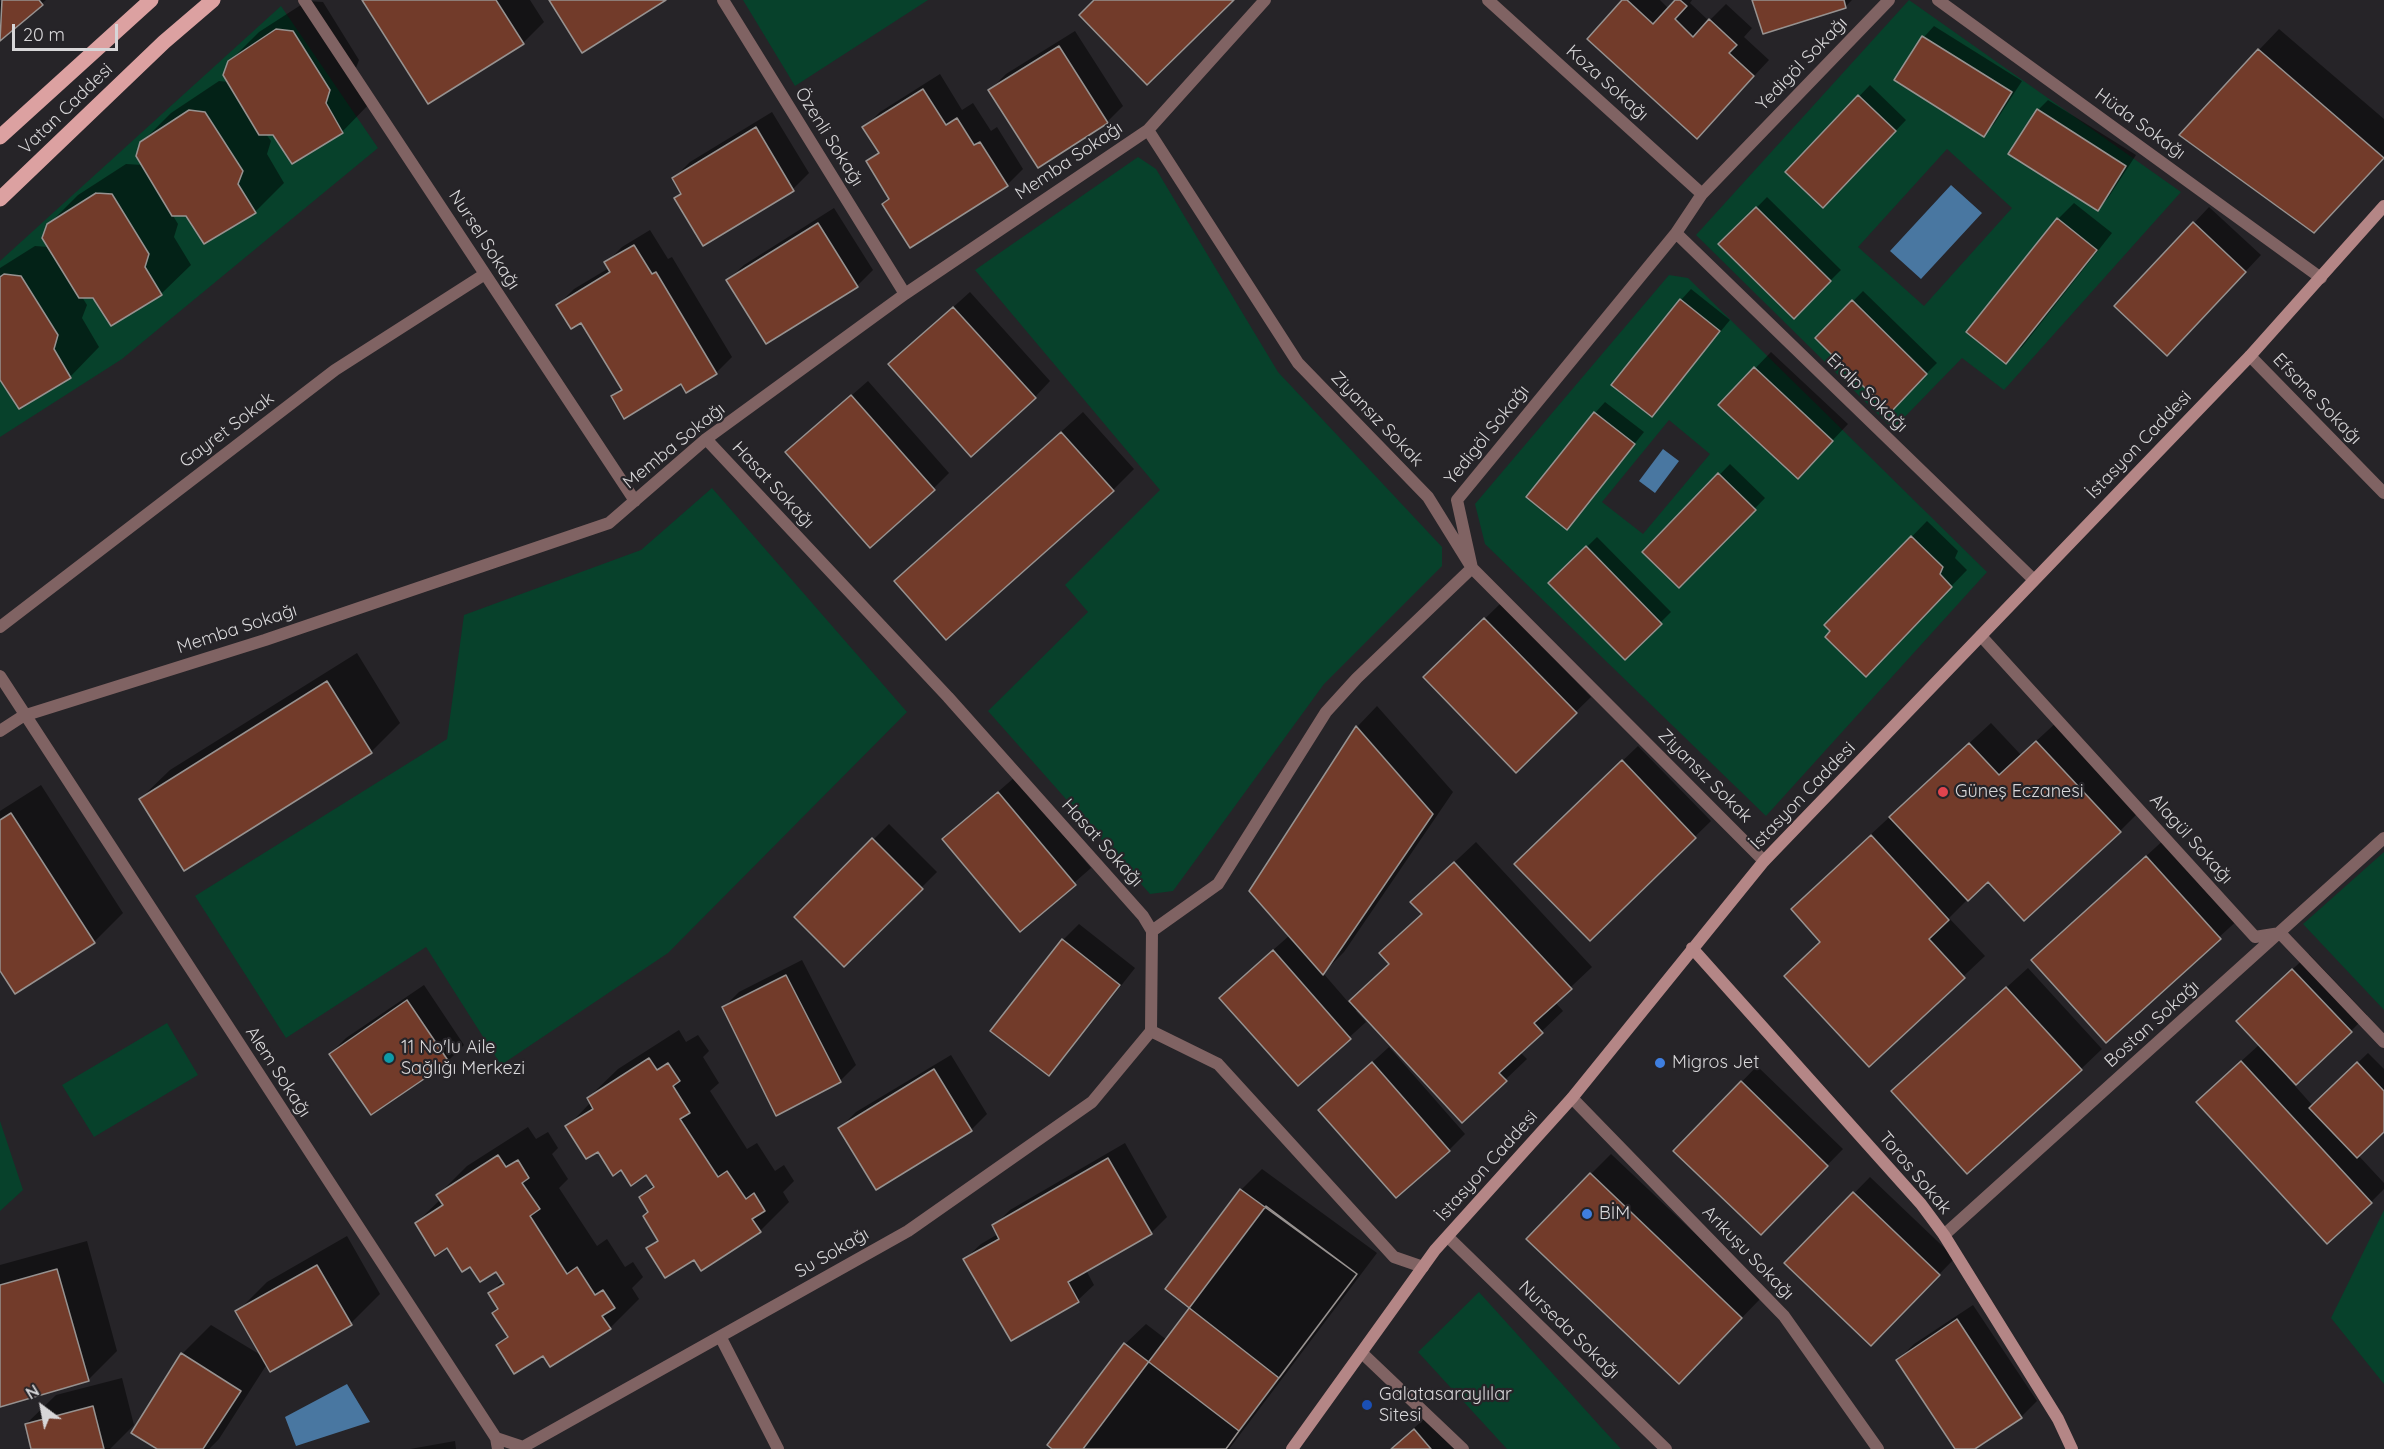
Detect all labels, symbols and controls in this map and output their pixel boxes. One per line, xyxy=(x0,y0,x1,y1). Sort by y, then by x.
scale bar xyxy=(15,12,122,50)
street label: Yedigöl Sokağı xyxy=(1752,13,1852,115)
text: 20 m xyxy=(23,23,65,46)
street label: Koza Sokağı xyxy=(1561,40,1653,126)
street label: Vatan Caddesi xyxy=(15,59,117,159)
street label: Özenli Sokağı xyxy=(790,84,868,190)
street label: Hüda Sokağı xyxy=(2091,84,2189,164)
street label: Memba Sokağı xyxy=(1011,117,1127,205)
street label: Nursel Sokağı xyxy=(444,186,524,294)
street label: Eralp Sokağı xyxy=(1822,349,1912,437)
street label: Efsane Sokağı xyxy=(2268,349,2366,449)
street label: Ziyansız Sokak xyxy=(1326,367,1428,471)
street label: Yedigöl Sokağı xyxy=(1440,381,1534,489)
street label: Gayret Sokak xyxy=(175,387,279,473)
street label: İstasyon Caddesi xyxy=(2082,387,2196,503)
street label: Memba Sokağı xyxy=(619,398,729,494)
street label: Hasat Sokağı xyxy=(727,437,819,533)
street label: Memba Sokağı xyxy=(174,599,300,659)
street label: Ziyansız Sokak xyxy=(1654,725,1756,827)
street label: İstasyon Caddesi xyxy=(1746,738,1860,854)
place label: Güneş Eczanesi xyxy=(1955,781,2084,803)
marker: Güneş Eczanesi xyxy=(1936,785,1950,799)
street label: Alagül Sokağı xyxy=(2145,790,2237,888)
street label: Hasat Sokağı xyxy=(1057,795,1147,891)
street label: Bostan Sokağı xyxy=(2100,976,2204,1072)
street label: Alem Sokağı xyxy=(241,1023,315,1121)
place label: 11 No'lu Aile Sağlığı Merkezi xyxy=(401,1037,525,1080)
marker: 11 No'lu Aile Sağlığı Merkezi xyxy=(382,1051,396,1065)
place label: Migros Jet xyxy=(1672,1052,1759,1074)
marker: Migros Jet xyxy=(1653,1056,1667,1070)
street label: İstasyon Caddesi xyxy=(1432,1106,1542,1226)
street label: Toros Sokak xyxy=(1874,1127,1956,1219)
street label: Arıkuşu Sokağı xyxy=(1698,1201,1798,1305)
place label: BİM xyxy=(1599,1203,1630,1225)
marker: BİM xyxy=(1580,1207,1594,1221)
street label: Su Sokağı xyxy=(791,1223,873,1283)
street label: Nurseda Sokağı xyxy=(1514,1276,1624,1384)
north arrow xyxy=(12,1377,72,1437)
text: N xyxy=(22,1380,43,1403)
place label: Galatasaraylılar Sitesi xyxy=(1379,1384,1512,1426)
marker: Galatasaraylılar Sitesi xyxy=(1360,1398,1374,1412)

